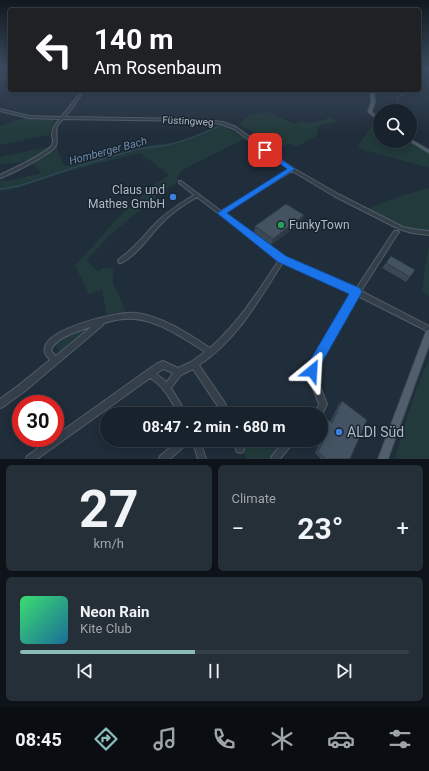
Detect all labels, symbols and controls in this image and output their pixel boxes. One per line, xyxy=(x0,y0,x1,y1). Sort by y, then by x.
text: 140 m xyxy=(94,23,173,56)
icon: left xyxy=(28,24,80,76)
text: Am Rosenbaum xyxy=(94,57,222,78)
map controls xyxy=(373,104,417,148)
button: search xyxy=(373,104,417,148)
street label: Füstingweg xyxy=(162,114,214,128)
pin xyxy=(248,133,282,167)
water label: Homberger Bach xyxy=(68,134,148,168)
icon: arrive xyxy=(254,139,276,161)
place label: Claus und Mathes GmbH xyxy=(88,183,165,211)
marker: Claus und Mathes GmbH xyxy=(168,192,178,202)
place label: FunkyTown xyxy=(289,218,350,232)
marker: FunkyTown xyxy=(276,220,286,230)
position arrow xyxy=(291,350,333,392)
speed limit sign: 30 xyxy=(12,395,64,447)
text: 08:47 · 2 min · 680 m xyxy=(143,418,285,436)
place label: ALDI Süd xyxy=(347,424,404,440)
marker: ALDI Süd xyxy=(334,427,344,437)
text: 27 xyxy=(79,479,139,540)
text: Climate xyxy=(232,491,276,506)
text: 23° xyxy=(297,511,343,546)
text: − xyxy=(232,516,244,541)
text: + xyxy=(397,516,409,541)
text: km/h xyxy=(93,536,124,551)
text: Neon Rain xyxy=(80,603,149,621)
text: Kite Club xyxy=(80,621,132,636)
icon: previous xyxy=(74,660,96,682)
icon: pause xyxy=(203,660,225,682)
icon: next xyxy=(333,660,355,682)
icon: directions xyxy=(92,725,120,753)
icon: music xyxy=(151,725,179,753)
icon: phone xyxy=(210,725,238,753)
icon: climate xyxy=(268,725,296,753)
icon: car xyxy=(327,725,355,753)
icon: filters xyxy=(386,725,414,753)
text: 08:45 xyxy=(15,729,62,750)

